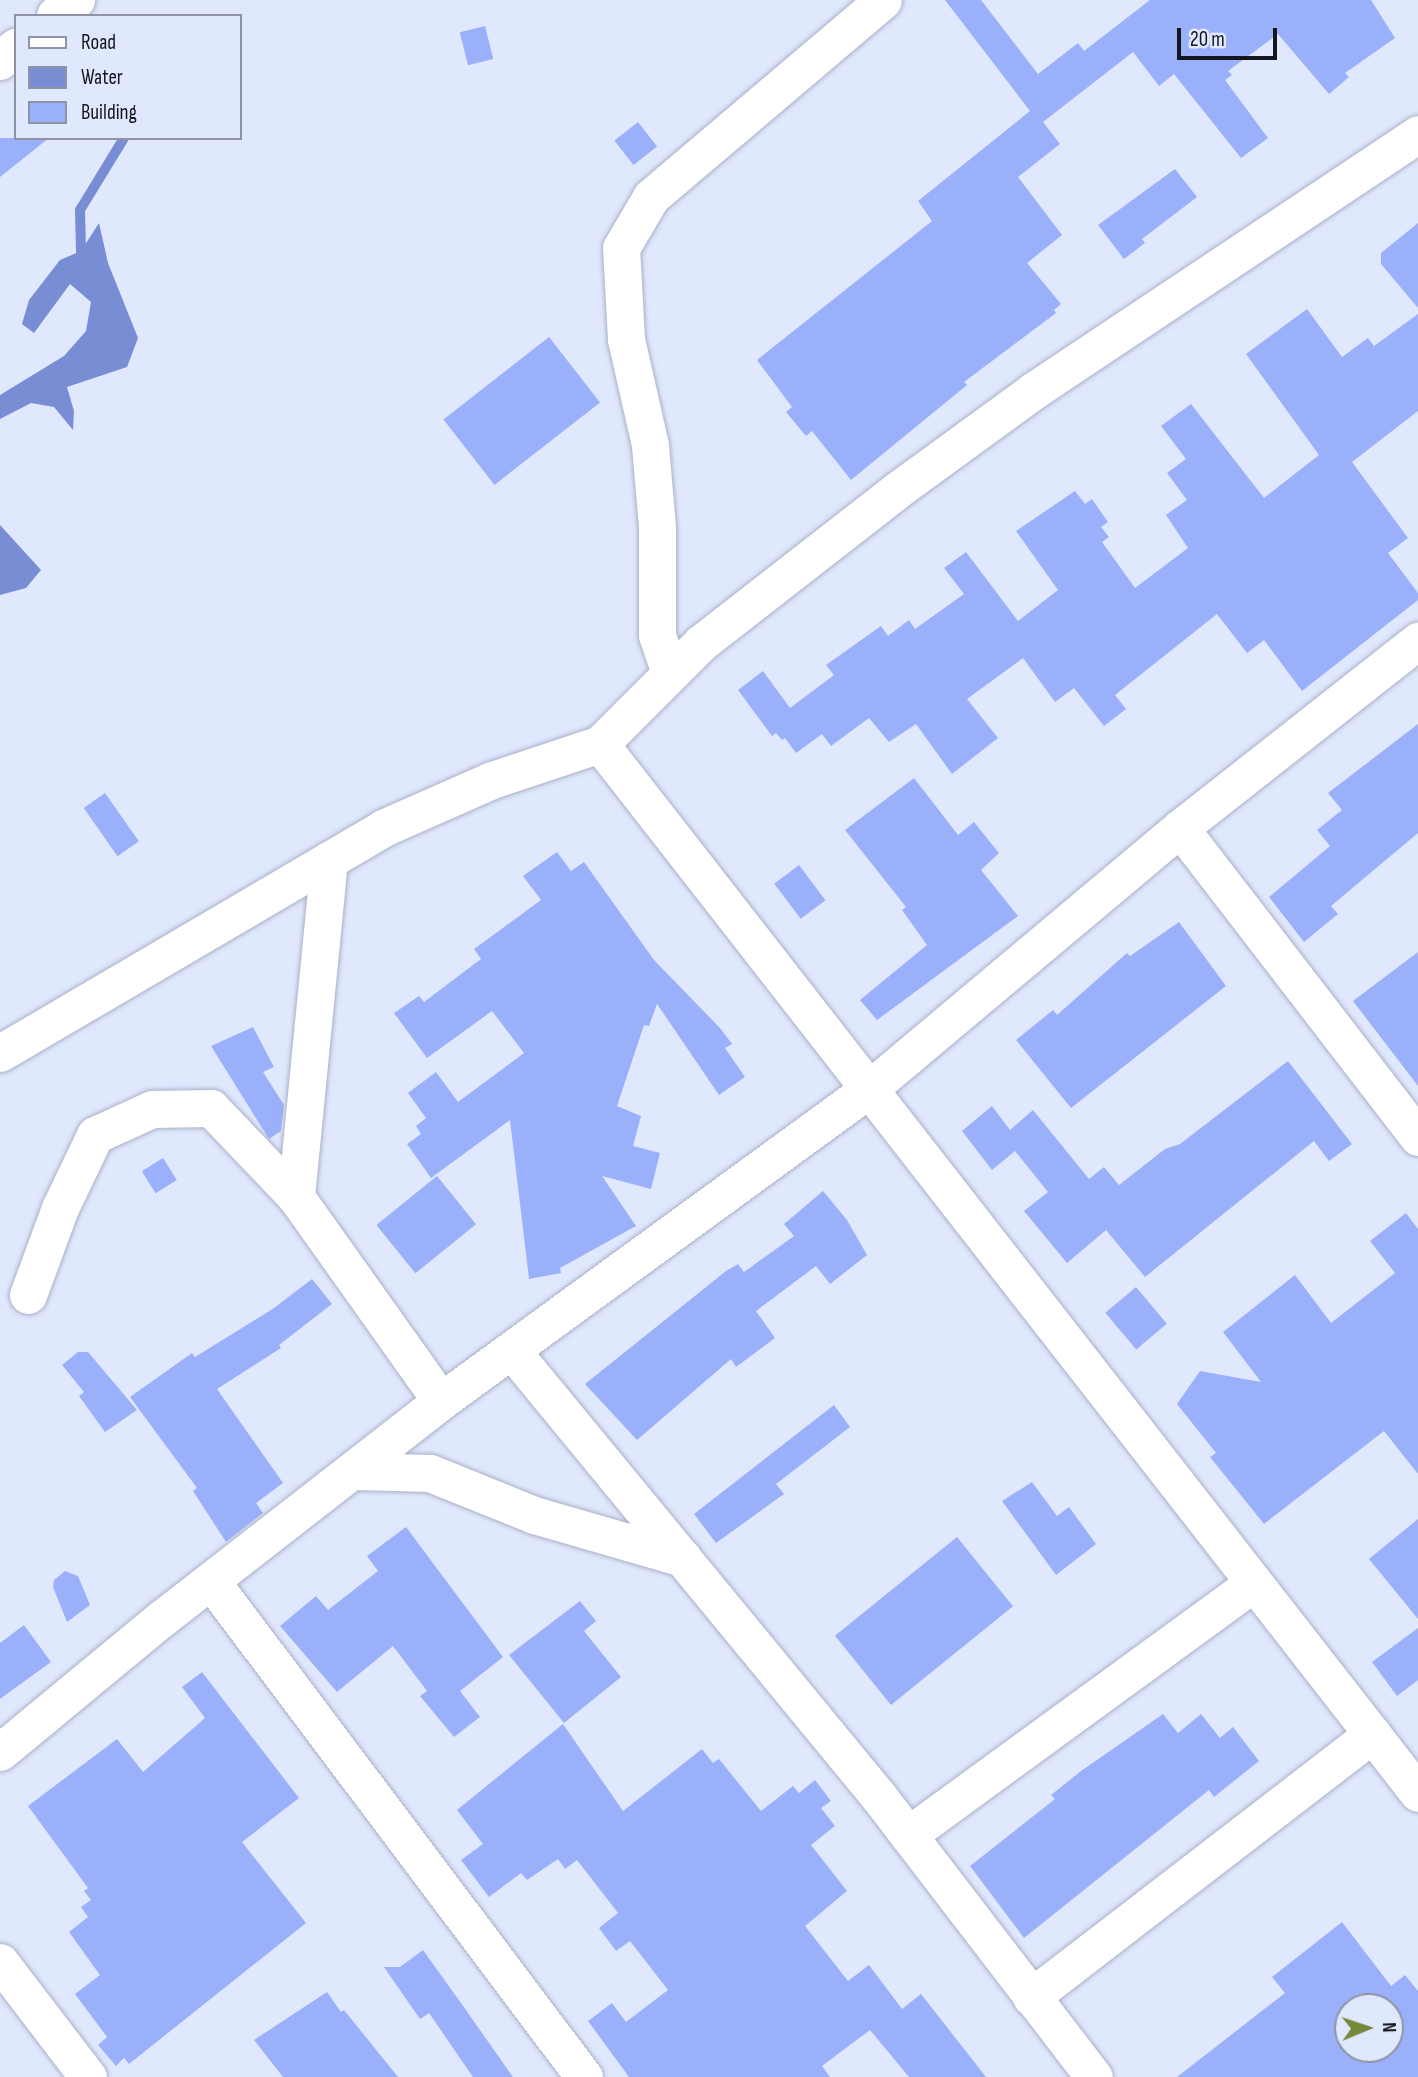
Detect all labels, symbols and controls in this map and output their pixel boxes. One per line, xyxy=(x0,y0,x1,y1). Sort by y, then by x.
legend xyxy=(14,14,242,140)
scale bar xyxy=(1180,14,1280,58)
text: 20 m xyxy=(1190,27,1225,52)
text: Road xyxy=(81,30,116,55)
text: Water xyxy=(81,65,123,90)
text: Building xyxy=(81,100,137,125)
north arrow xyxy=(1334,1993,1404,2063)
text: N xyxy=(1377,2022,1400,2033)

